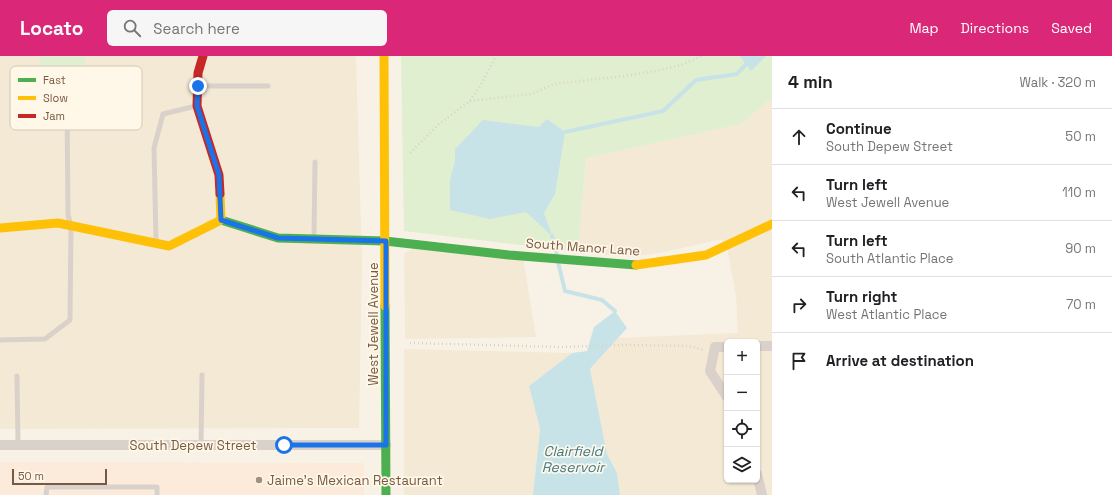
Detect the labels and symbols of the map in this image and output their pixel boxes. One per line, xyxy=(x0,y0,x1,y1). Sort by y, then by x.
legend xyxy=(10,66,142,130)
text: Fast xyxy=(43,73,66,87)
route end xyxy=(189,77,207,95)
text: Slow xyxy=(43,91,68,105)
text: Jam xyxy=(43,109,65,123)
street label: South Manor Lane xyxy=(525,235,641,259)
street label: West Jewell Avenue xyxy=(365,262,382,386)
route start xyxy=(275,436,293,454)
street label: South Depew Street xyxy=(130,437,257,454)
water label: Clairfield Reservoir xyxy=(542,442,606,476)
scale bar xyxy=(12,467,107,486)
place label: Jaime's Mexican Restaurant xyxy=(267,472,443,489)
marker: Jaime's Mexican Restaurant xyxy=(254,475,264,485)

